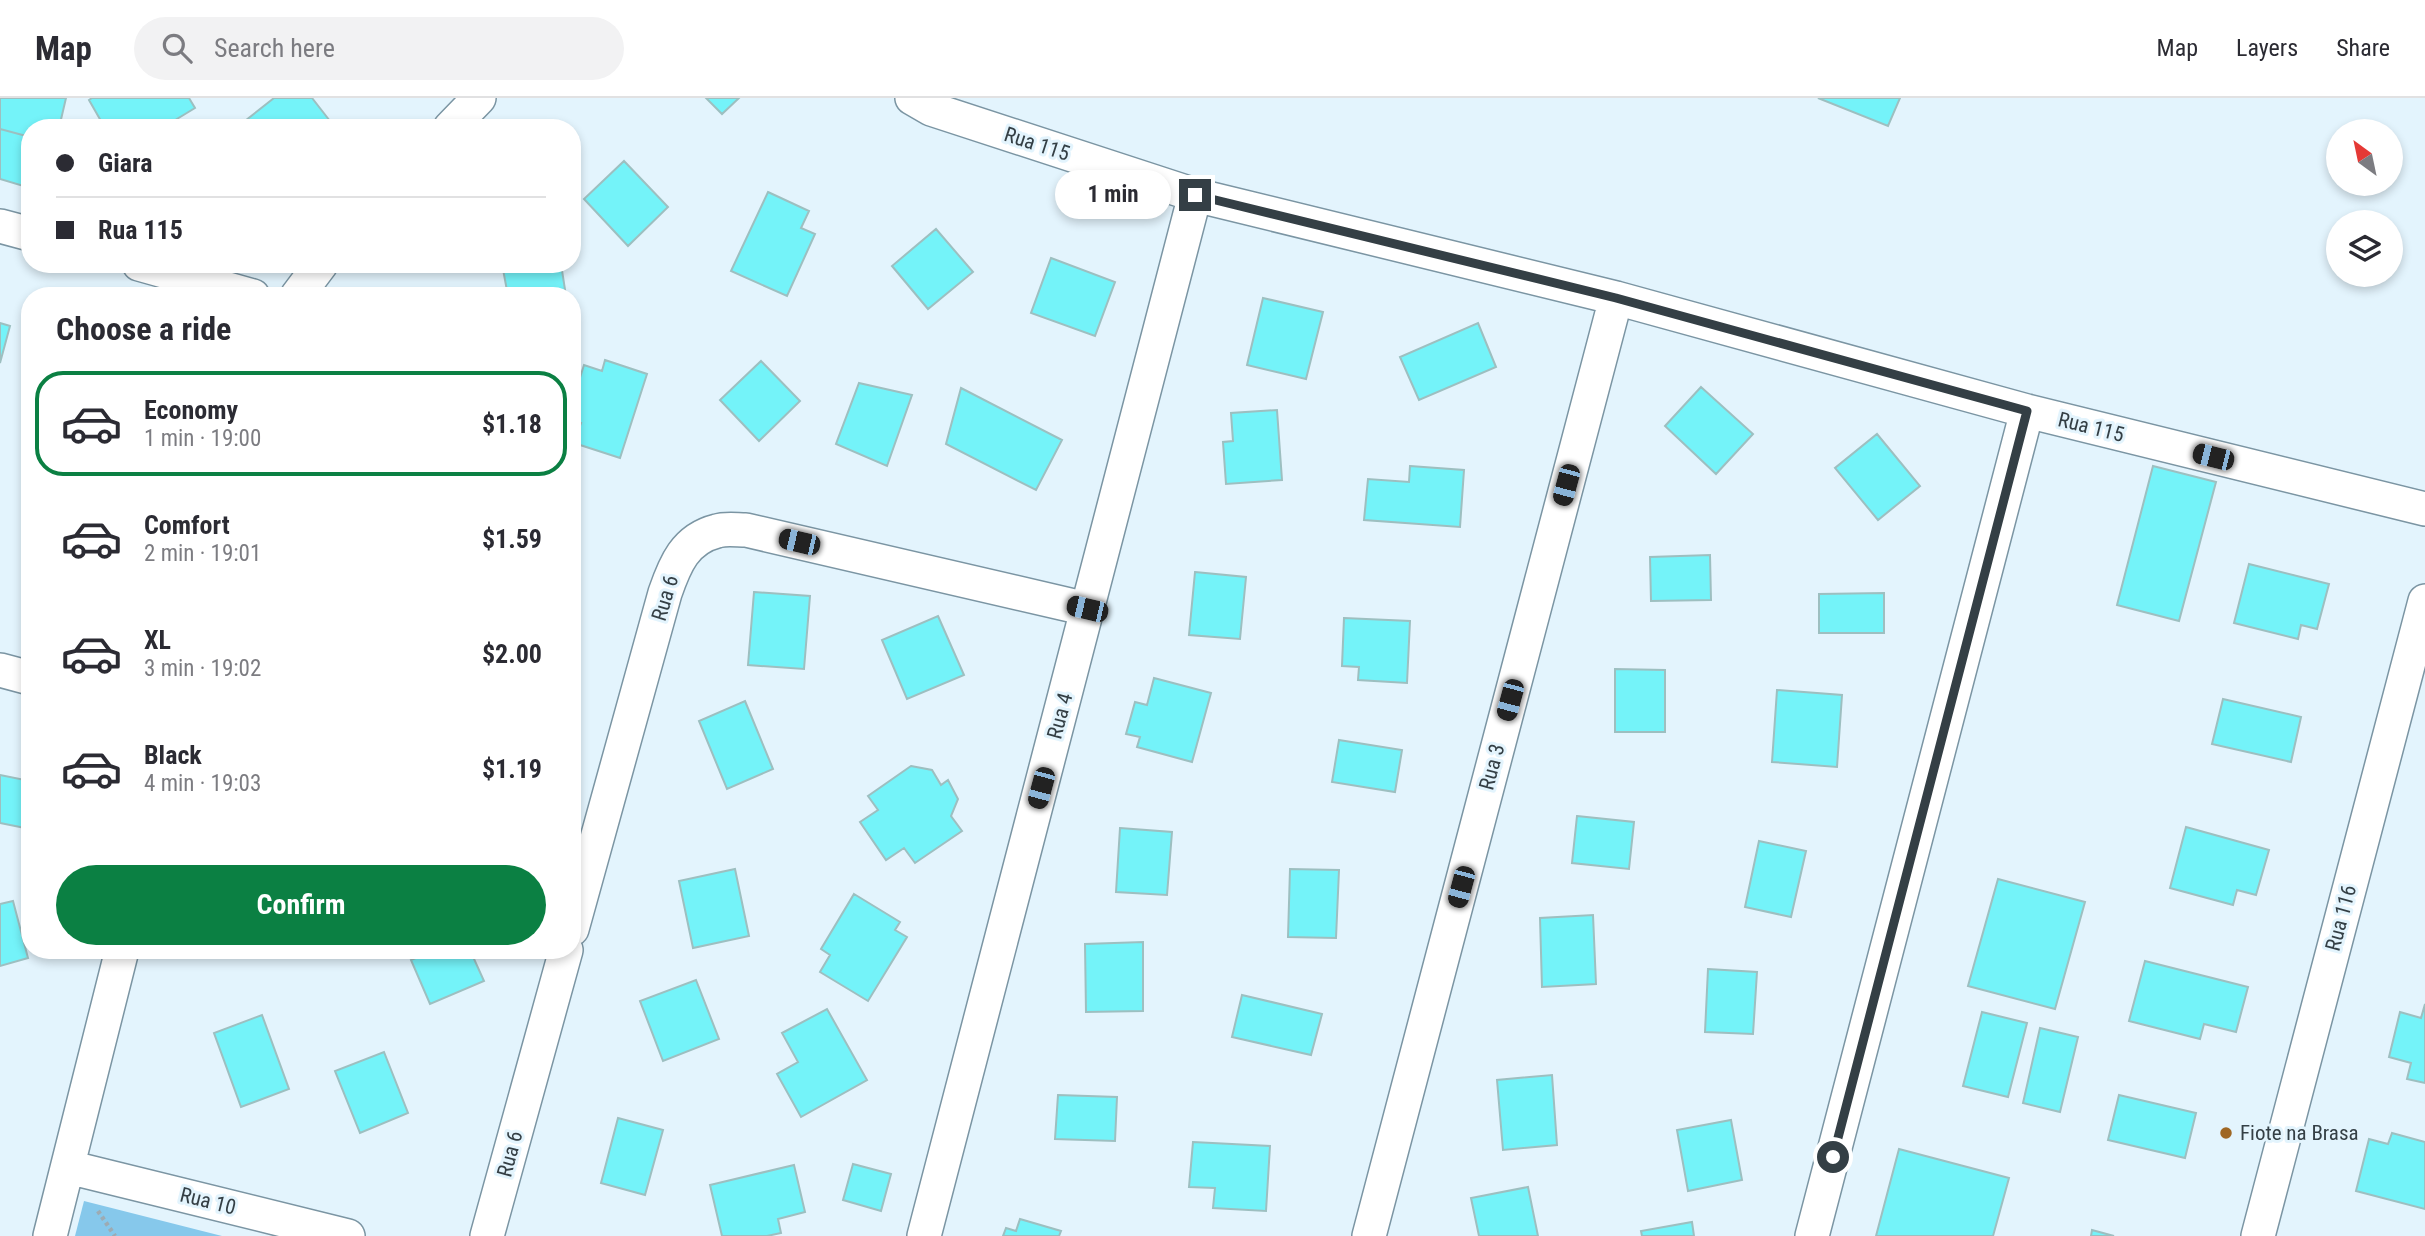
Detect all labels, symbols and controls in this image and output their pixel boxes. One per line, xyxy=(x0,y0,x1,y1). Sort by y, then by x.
search box xyxy=(134,17,624,80)
text: Map xyxy=(35,29,92,68)
icon: search xyxy=(158,29,196,67)
text: Search here xyxy=(214,33,335,63)
text: Map xyxy=(2157,34,2198,62)
text: Layers xyxy=(2236,34,2298,62)
text: Share xyxy=(2336,34,2390,62)
north arrow xyxy=(2326,119,2403,196)
map controls xyxy=(2326,119,2403,287)
street label: Rua 115 xyxy=(1001,122,1073,166)
text: Giara xyxy=(98,148,153,178)
callout: 1 min xyxy=(1055,170,1170,220)
route end xyxy=(1179,179,1211,211)
text: 1 min xyxy=(1087,181,1139,208)
button: layers xyxy=(2326,210,2403,287)
text: Rua 115 xyxy=(98,215,183,245)
text: Choose a ride xyxy=(56,310,231,348)
icon: car xyxy=(60,392,123,455)
text: Economy xyxy=(144,395,238,425)
street label: Rua 115 xyxy=(2055,407,2127,447)
text: $1.18 xyxy=(482,409,542,439)
text: 1 min · 19:00 xyxy=(144,425,261,452)
car xyxy=(2191,442,2236,472)
car xyxy=(1551,462,1582,508)
icon: car xyxy=(60,507,123,570)
text: Comfort xyxy=(144,510,230,540)
text: $1.59 xyxy=(482,524,542,554)
car xyxy=(777,527,822,557)
text: 2 min · 19:01 xyxy=(144,540,261,567)
street label: Rua 6 xyxy=(647,572,683,624)
car xyxy=(1065,594,1110,624)
icon: car xyxy=(60,622,123,685)
text: XL xyxy=(144,625,171,655)
text: $2.00 xyxy=(482,639,542,669)
text: 3 min · 19:02 xyxy=(144,655,261,682)
car xyxy=(1495,677,1526,723)
street label: Rua 4 xyxy=(1042,690,1078,742)
icon: car xyxy=(60,737,123,800)
text: Black xyxy=(144,740,202,770)
street label: Rua 3 xyxy=(1474,741,1510,793)
text: $1.19 xyxy=(482,754,542,784)
car xyxy=(1026,765,1057,811)
text: 4 min · 19:03 xyxy=(144,770,261,797)
car xyxy=(1446,864,1477,910)
button: Confirm xyxy=(56,865,546,945)
street label: Rua 116 xyxy=(2321,882,2361,954)
place label: Fiote na Brasa xyxy=(2240,1121,2359,1145)
marker: Fiote na Brasa xyxy=(2218,1125,2234,1141)
street label: Rua 6 xyxy=(492,1128,528,1180)
route start xyxy=(1817,1141,1849,1173)
street label: Rua 10 xyxy=(177,1182,239,1220)

